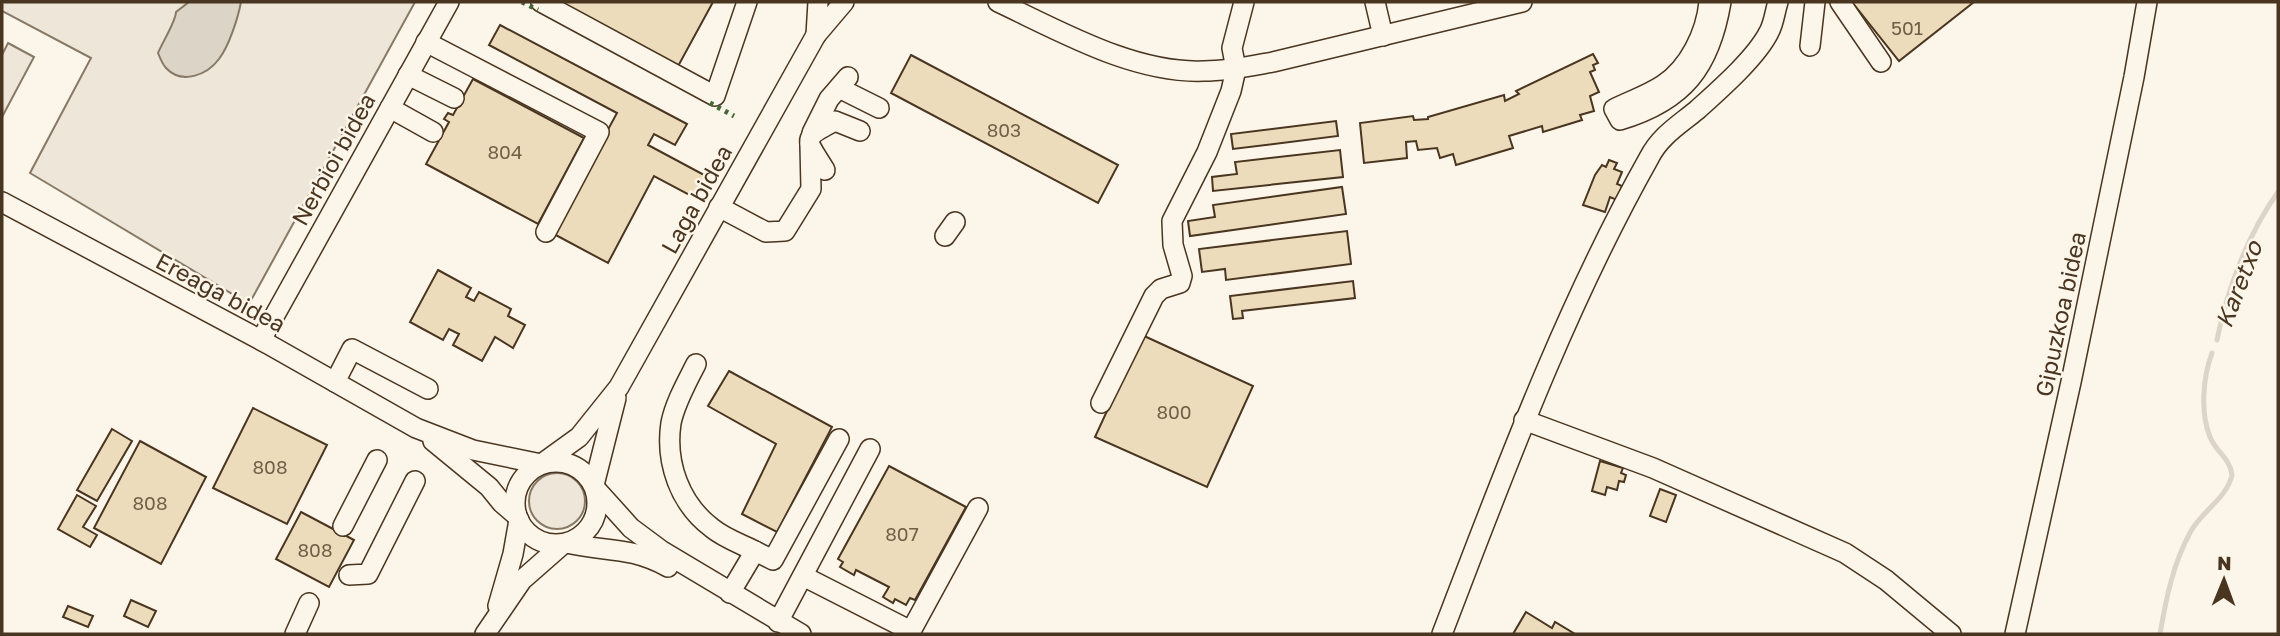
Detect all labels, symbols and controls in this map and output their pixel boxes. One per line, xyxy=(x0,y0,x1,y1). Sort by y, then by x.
house number: 501 xyxy=(1891,16,1923,39)
street label: Nerbioi bidea xyxy=(285,88,381,230)
house number: 803 xyxy=(987,118,1021,141)
house number: 804 xyxy=(488,140,522,163)
street label: Laga bidea xyxy=(655,140,737,258)
street label: Gipuzkoa bidea xyxy=(2029,229,2091,399)
water label: Karetxo xyxy=(2208,235,2268,331)
street label: Ereaga bidea xyxy=(151,246,291,338)
house number: 800 xyxy=(1156,400,1192,423)
house number: 808 xyxy=(253,455,287,478)
house number: 808 xyxy=(133,491,167,514)
house number: 807 xyxy=(885,522,919,545)
house number: 808 xyxy=(298,538,332,561)
north arrow xyxy=(2189,545,2259,615)
text: N xyxy=(2217,551,2232,574)

